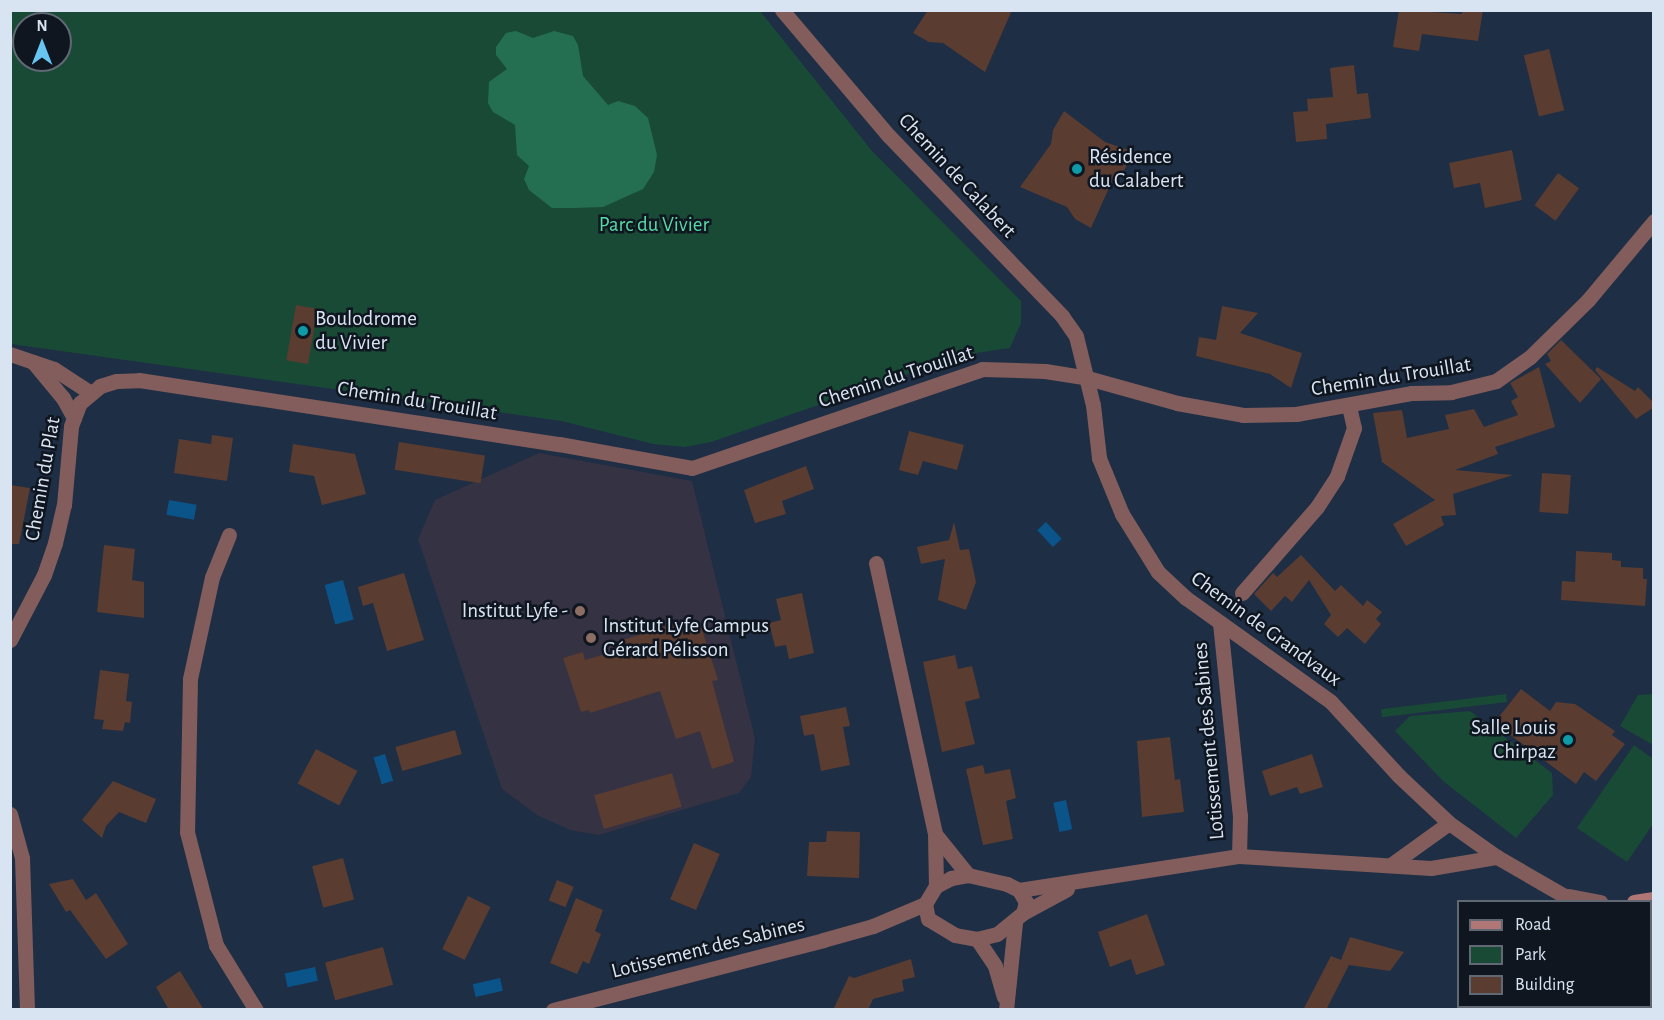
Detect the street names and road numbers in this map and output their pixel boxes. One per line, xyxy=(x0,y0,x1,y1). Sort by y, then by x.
street label: Chemin de Calabert xyxy=(893,108,1021,244)
street label: Chemin du Trouillat xyxy=(815,340,977,414)
street label: Chemin du Trouillat xyxy=(1309,352,1473,402)
street label: Chemin du Trouillat xyxy=(335,376,499,426)
street label: Chemin du Plat xyxy=(20,415,66,543)
street label: Chemin de Grandvaux xyxy=(1186,566,1346,692)
street label: Lotissement des Sabines xyxy=(1188,641,1230,841)
street label: Lotissement des Sabines xyxy=(609,912,807,984)

